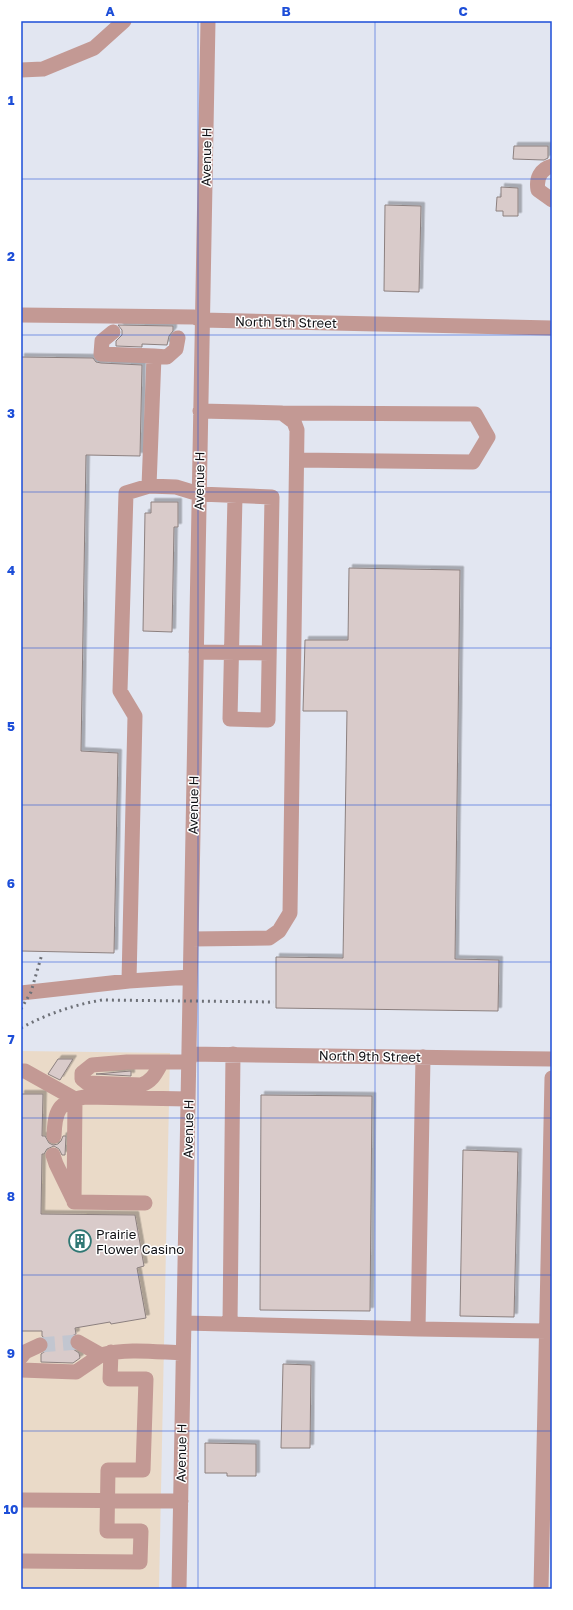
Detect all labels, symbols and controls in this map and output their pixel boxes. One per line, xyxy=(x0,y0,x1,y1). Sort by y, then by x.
text: A xyxy=(105,3,115,19)
text: B xyxy=(281,3,291,19)
text: C xyxy=(458,3,468,19)
text: 1 xyxy=(8,92,15,108)
street label: Avenue H xyxy=(197,127,215,187)
text: 2 xyxy=(7,248,15,264)
street label: North 5th Street xyxy=(235,313,337,331)
text: 3 xyxy=(7,405,15,421)
street label: Avenue H xyxy=(190,451,208,511)
text: 4 xyxy=(7,562,15,578)
text: 5 xyxy=(7,718,15,734)
street label: Avenue H xyxy=(184,775,202,835)
text: 6 xyxy=(7,875,15,891)
text: 7 xyxy=(7,1031,15,1047)
street label: North 9th Street xyxy=(319,1047,421,1065)
street label: Avenue H xyxy=(179,1099,197,1159)
text: 8 xyxy=(7,1188,15,1204)
place label: Prairie Flower Casino xyxy=(96,1226,184,1257)
building icon: Prairie Flower Casino xyxy=(67,1228,93,1254)
text: 9 xyxy=(7,1345,15,1361)
street label: Avenue H xyxy=(172,1423,190,1483)
text: 10 xyxy=(3,1501,19,1517)

